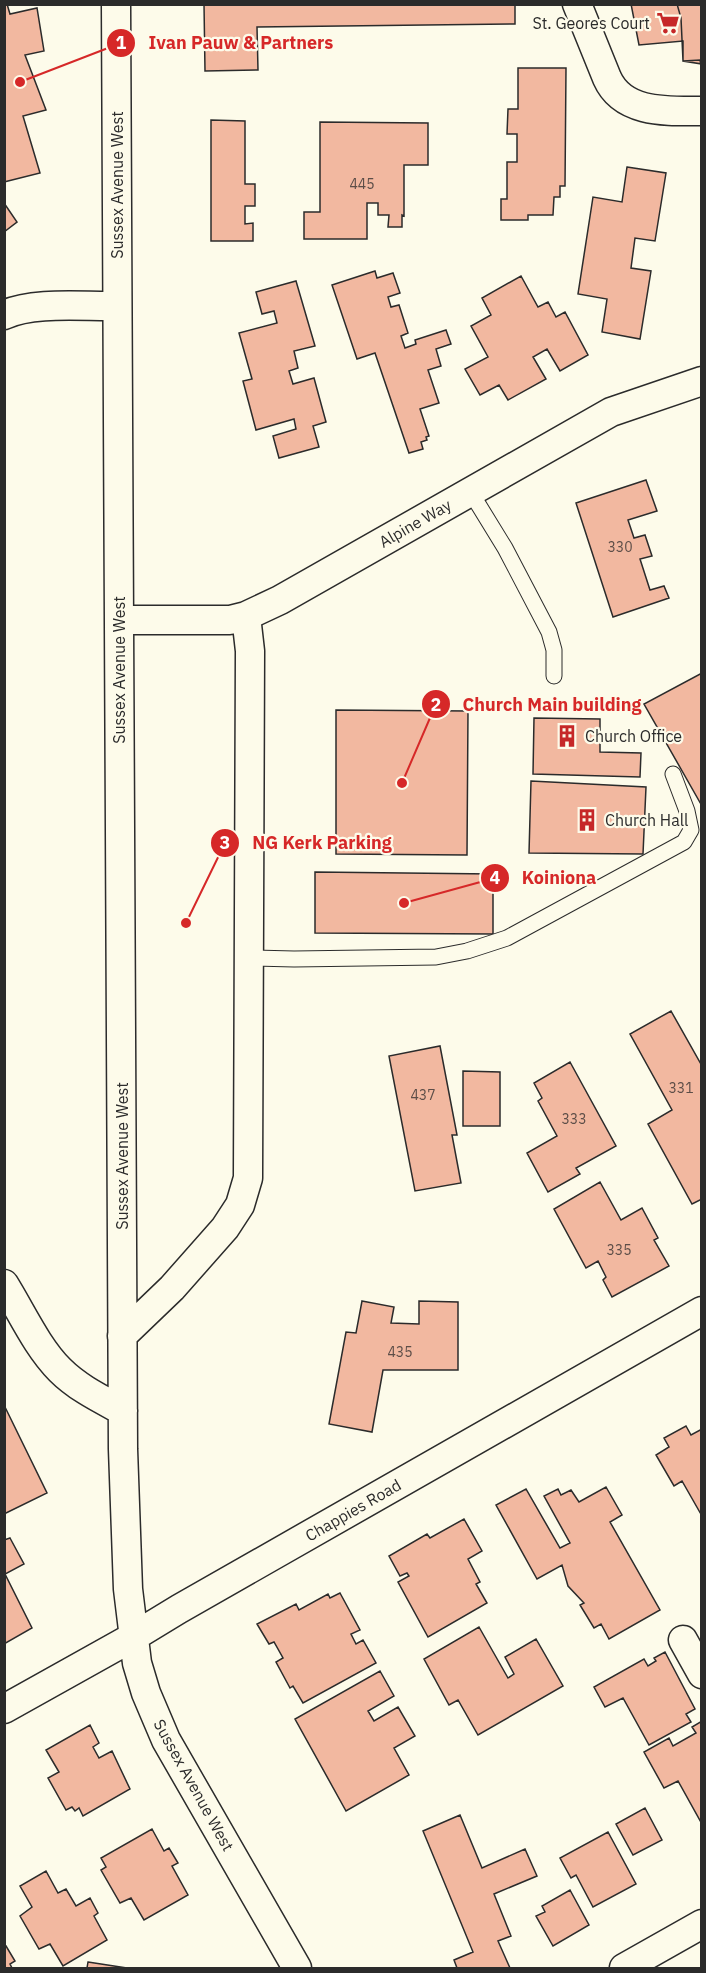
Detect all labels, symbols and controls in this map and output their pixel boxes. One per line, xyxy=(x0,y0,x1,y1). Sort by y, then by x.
supermarket icon: St. Geores Court xyxy=(655,10,681,36)
place label: St. Geores Court xyxy=(532,13,650,33)
callout: Ivan Pauw & Partners xyxy=(106,25,345,61)
text: 1 xyxy=(116,31,127,54)
text: Ivan Pauw & Partners xyxy=(149,31,333,54)
street label: Sussex Avenue West xyxy=(107,111,127,259)
house number: 445 xyxy=(349,175,375,193)
street label: Alpine Way xyxy=(375,494,455,552)
house number: 330 xyxy=(607,538,633,556)
street label: Sussex Avenue West xyxy=(109,596,129,744)
callout: Church Main building xyxy=(421,686,654,722)
text: 2 xyxy=(431,693,441,716)
text: Church Main building xyxy=(463,693,641,716)
building icon: Church Office xyxy=(554,723,580,749)
place label: Church Office xyxy=(585,726,682,746)
building icon: Church Hall xyxy=(574,807,600,833)
place label: Church Hall xyxy=(605,810,688,830)
callout: NG Kerk Parking xyxy=(210,825,404,861)
text: 3 xyxy=(220,831,230,854)
text: NG Kerk Parking xyxy=(252,831,392,854)
callout: Koiniona xyxy=(480,860,608,896)
text: 4 xyxy=(490,866,501,889)
text: Koiniona xyxy=(522,866,596,889)
house number: 331 xyxy=(668,1079,694,1097)
street label: Sussex Avenue West xyxy=(112,1082,132,1230)
house number: 437 xyxy=(410,1086,436,1104)
house number: 333 xyxy=(561,1110,587,1128)
house number: 335 xyxy=(606,1241,632,1259)
house number: 435 xyxy=(387,1343,413,1361)
street label: Chappies Road xyxy=(302,1475,404,1545)
street label: Sussex Avenue West xyxy=(149,1716,239,1854)

